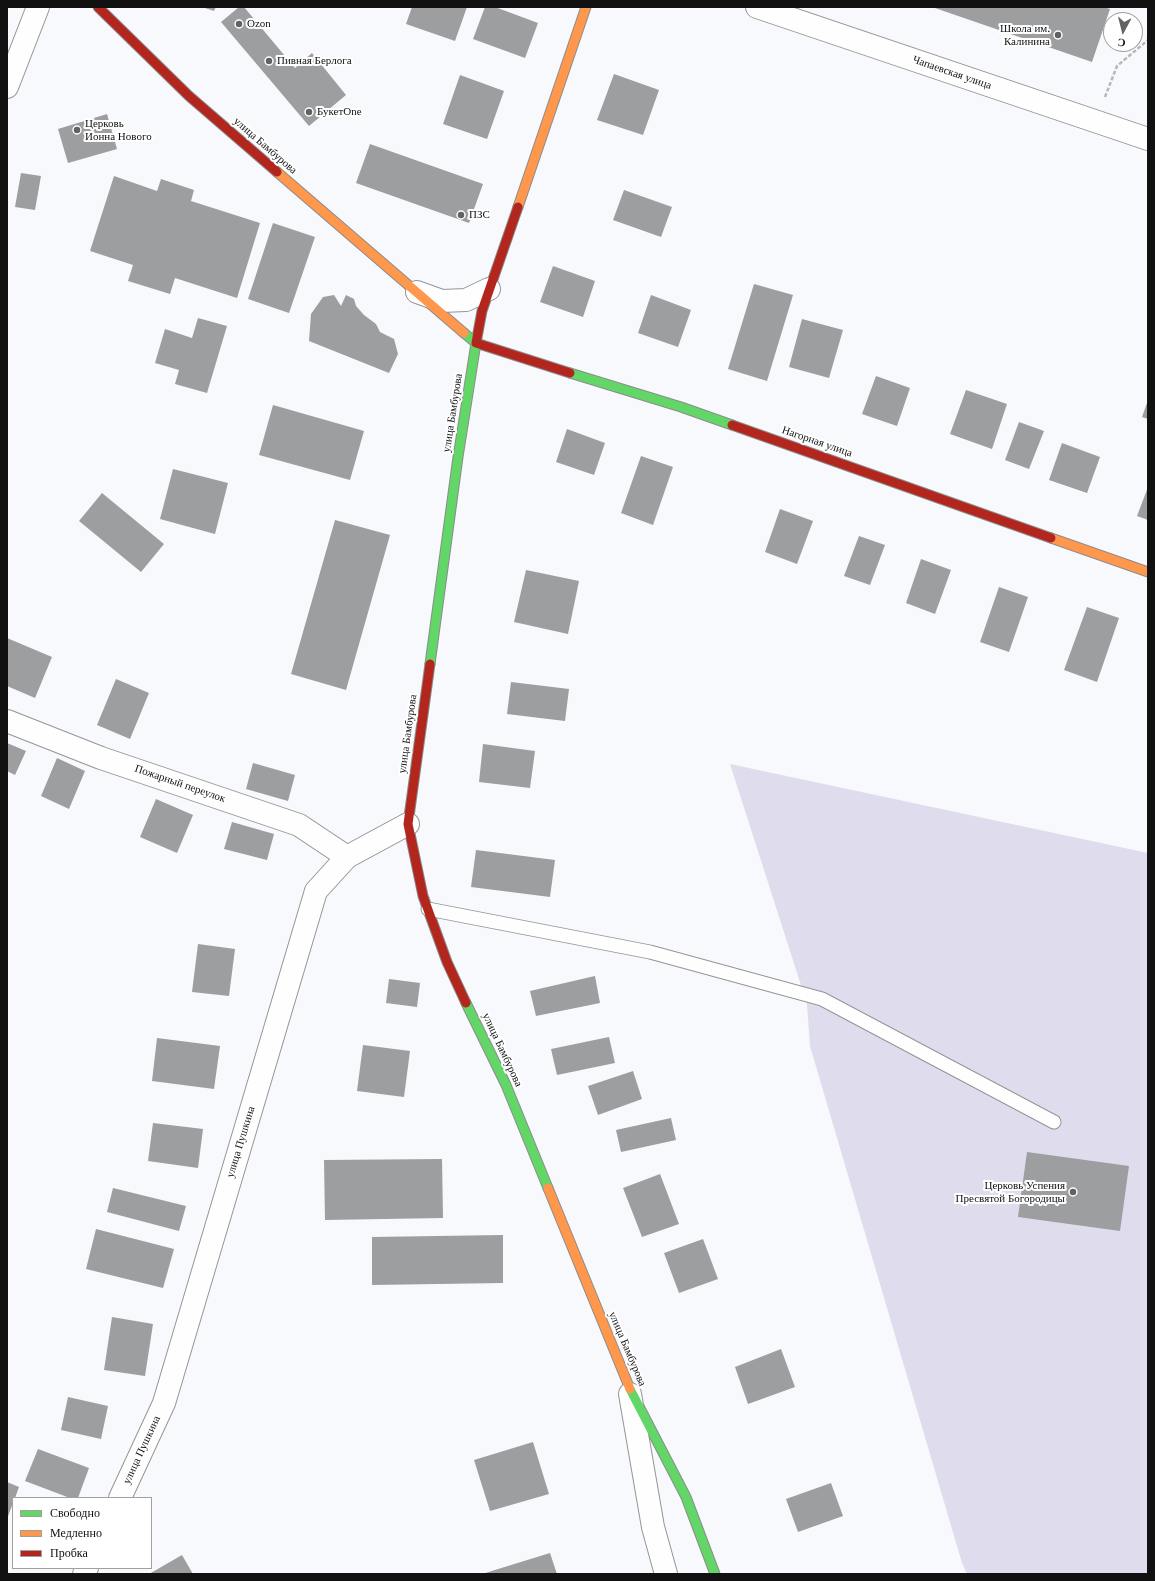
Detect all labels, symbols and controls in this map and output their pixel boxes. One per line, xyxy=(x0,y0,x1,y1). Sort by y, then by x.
north arrow xyxy=(1103,12,1143,52)
place label: Ozon xyxy=(247,17,271,31)
marker: Ozon xyxy=(234,19,244,29)
place label: Школа им. Калинина xyxy=(1000,22,1050,48)
marker: Школа им. Калинина xyxy=(1053,30,1063,40)
text: С xyxy=(1117,36,1126,49)
street label: Чапаевская улица xyxy=(911,53,993,93)
place label: Пивная Берлога xyxy=(277,54,352,68)
marker: Пивная Берлога xyxy=(264,56,274,66)
place label: БукетOne xyxy=(317,105,362,119)
marker: БукетOne xyxy=(304,107,314,117)
street label: улица Бамбурова xyxy=(231,115,299,177)
place label: Церковь Ионна Нового xyxy=(85,117,152,143)
marker: Церковь Ионна Нового xyxy=(72,125,82,135)
place label: ПЗС xyxy=(469,208,490,222)
marker: ПЗС xyxy=(456,210,466,220)
street label: улица Бамбурова xyxy=(440,373,466,453)
street label: Нагорная улица xyxy=(780,424,854,460)
street label: улица Бамбурова xyxy=(396,694,420,774)
street label: Пожарный переулок xyxy=(133,762,227,806)
street label: улица Бамбурова xyxy=(479,1011,525,1089)
street label: улица Пушкина xyxy=(224,1105,258,1179)
place label: Церковь Успения Пресвятой Богородицы xyxy=(956,1179,1065,1205)
marker: Церковь Успения Пресвятой Богородицы xyxy=(1068,1187,1078,1197)
street label: улица Бамбурова xyxy=(605,1310,649,1388)
street label: улица Пушкина xyxy=(120,1414,164,1486)
legend xyxy=(12,1497,152,1569)
text: Свободно xyxy=(50,1506,100,1520)
text: Медленно xyxy=(50,1526,102,1540)
text: Пробка xyxy=(50,1546,88,1560)

